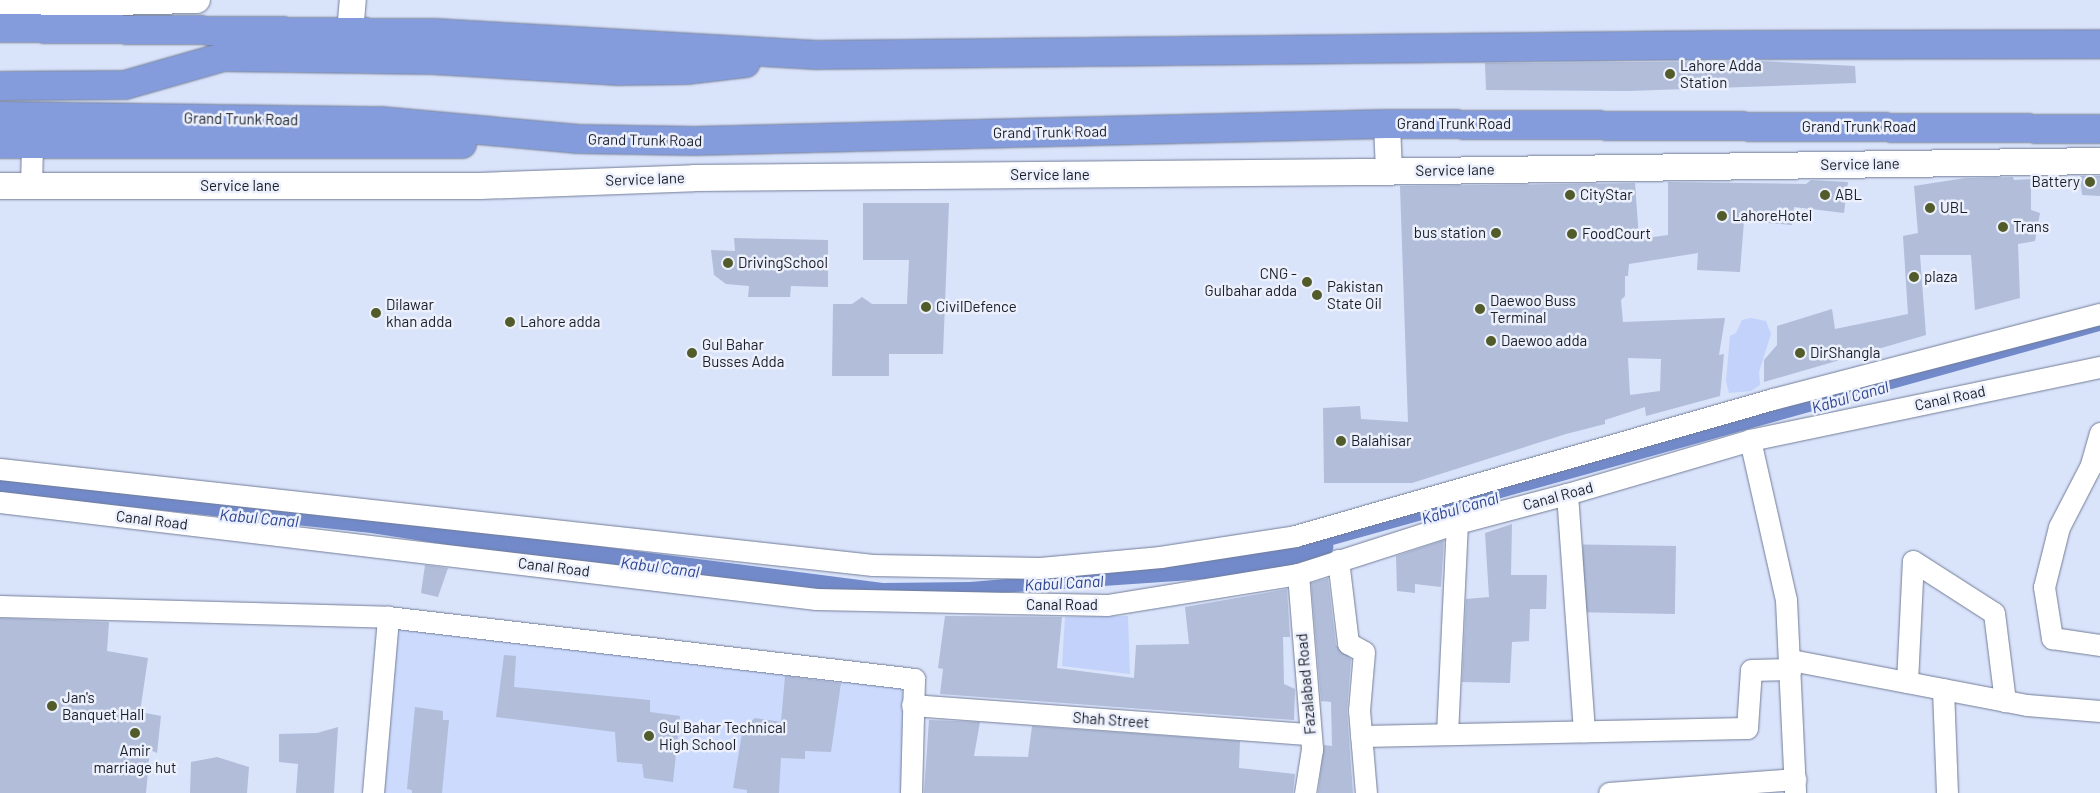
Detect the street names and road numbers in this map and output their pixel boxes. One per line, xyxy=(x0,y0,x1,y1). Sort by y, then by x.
street label: Grand Trunk Road xyxy=(184,109,298,129)
street label: Grand Trunk Road xyxy=(1397,115,1511,133)
street label: Grand Trunk Road xyxy=(1802,118,1916,136)
street label: Grand Trunk Road xyxy=(993,122,1107,142)
street label: Grand Trunk Road xyxy=(588,130,702,150)
street label: Service lane xyxy=(1820,154,1900,174)
street label: Service lane xyxy=(1415,160,1495,180)
street label: Service lane xyxy=(1010,166,1090,184)
street label: Service lane xyxy=(605,169,685,189)
street label: Service lane xyxy=(200,177,280,195)
street label: Canal Road xyxy=(1913,382,1987,414)
street label: Canal Road xyxy=(1521,478,1595,514)
street label: Canal Road xyxy=(115,507,189,533)
street label: Canal Road xyxy=(517,554,591,580)
street label: Canal Road xyxy=(1026,596,1098,614)
street label: Fazalabad Road xyxy=(1293,633,1319,735)
street label: Shah Street xyxy=(1072,708,1150,732)

